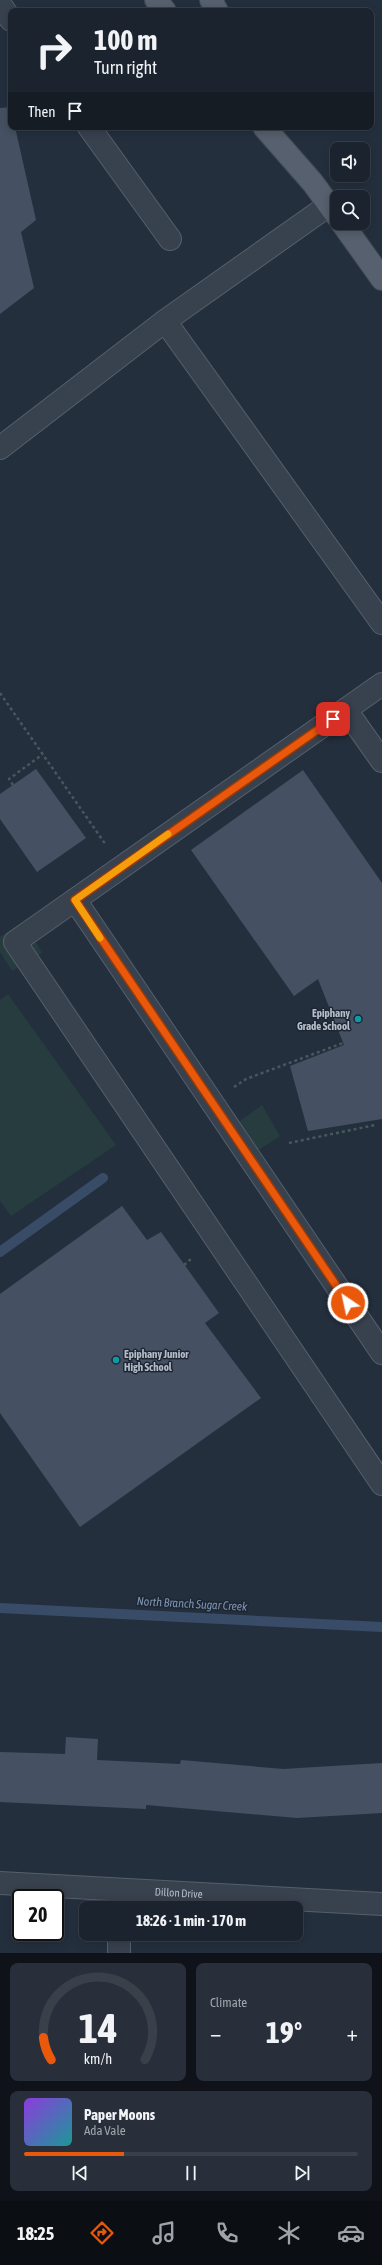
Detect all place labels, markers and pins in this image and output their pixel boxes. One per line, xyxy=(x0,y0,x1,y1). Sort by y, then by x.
pin xyxy=(316,702,350,736)
place label: Epiphany Grade School xyxy=(297,1007,351,1032)
marker: Epiphany Grade School xyxy=(353,1014,363,1024)
place label: Epiphany Junior High School xyxy=(124,1348,189,1373)
marker: Epiphany Junior High School xyxy=(111,1355,121,1365)

